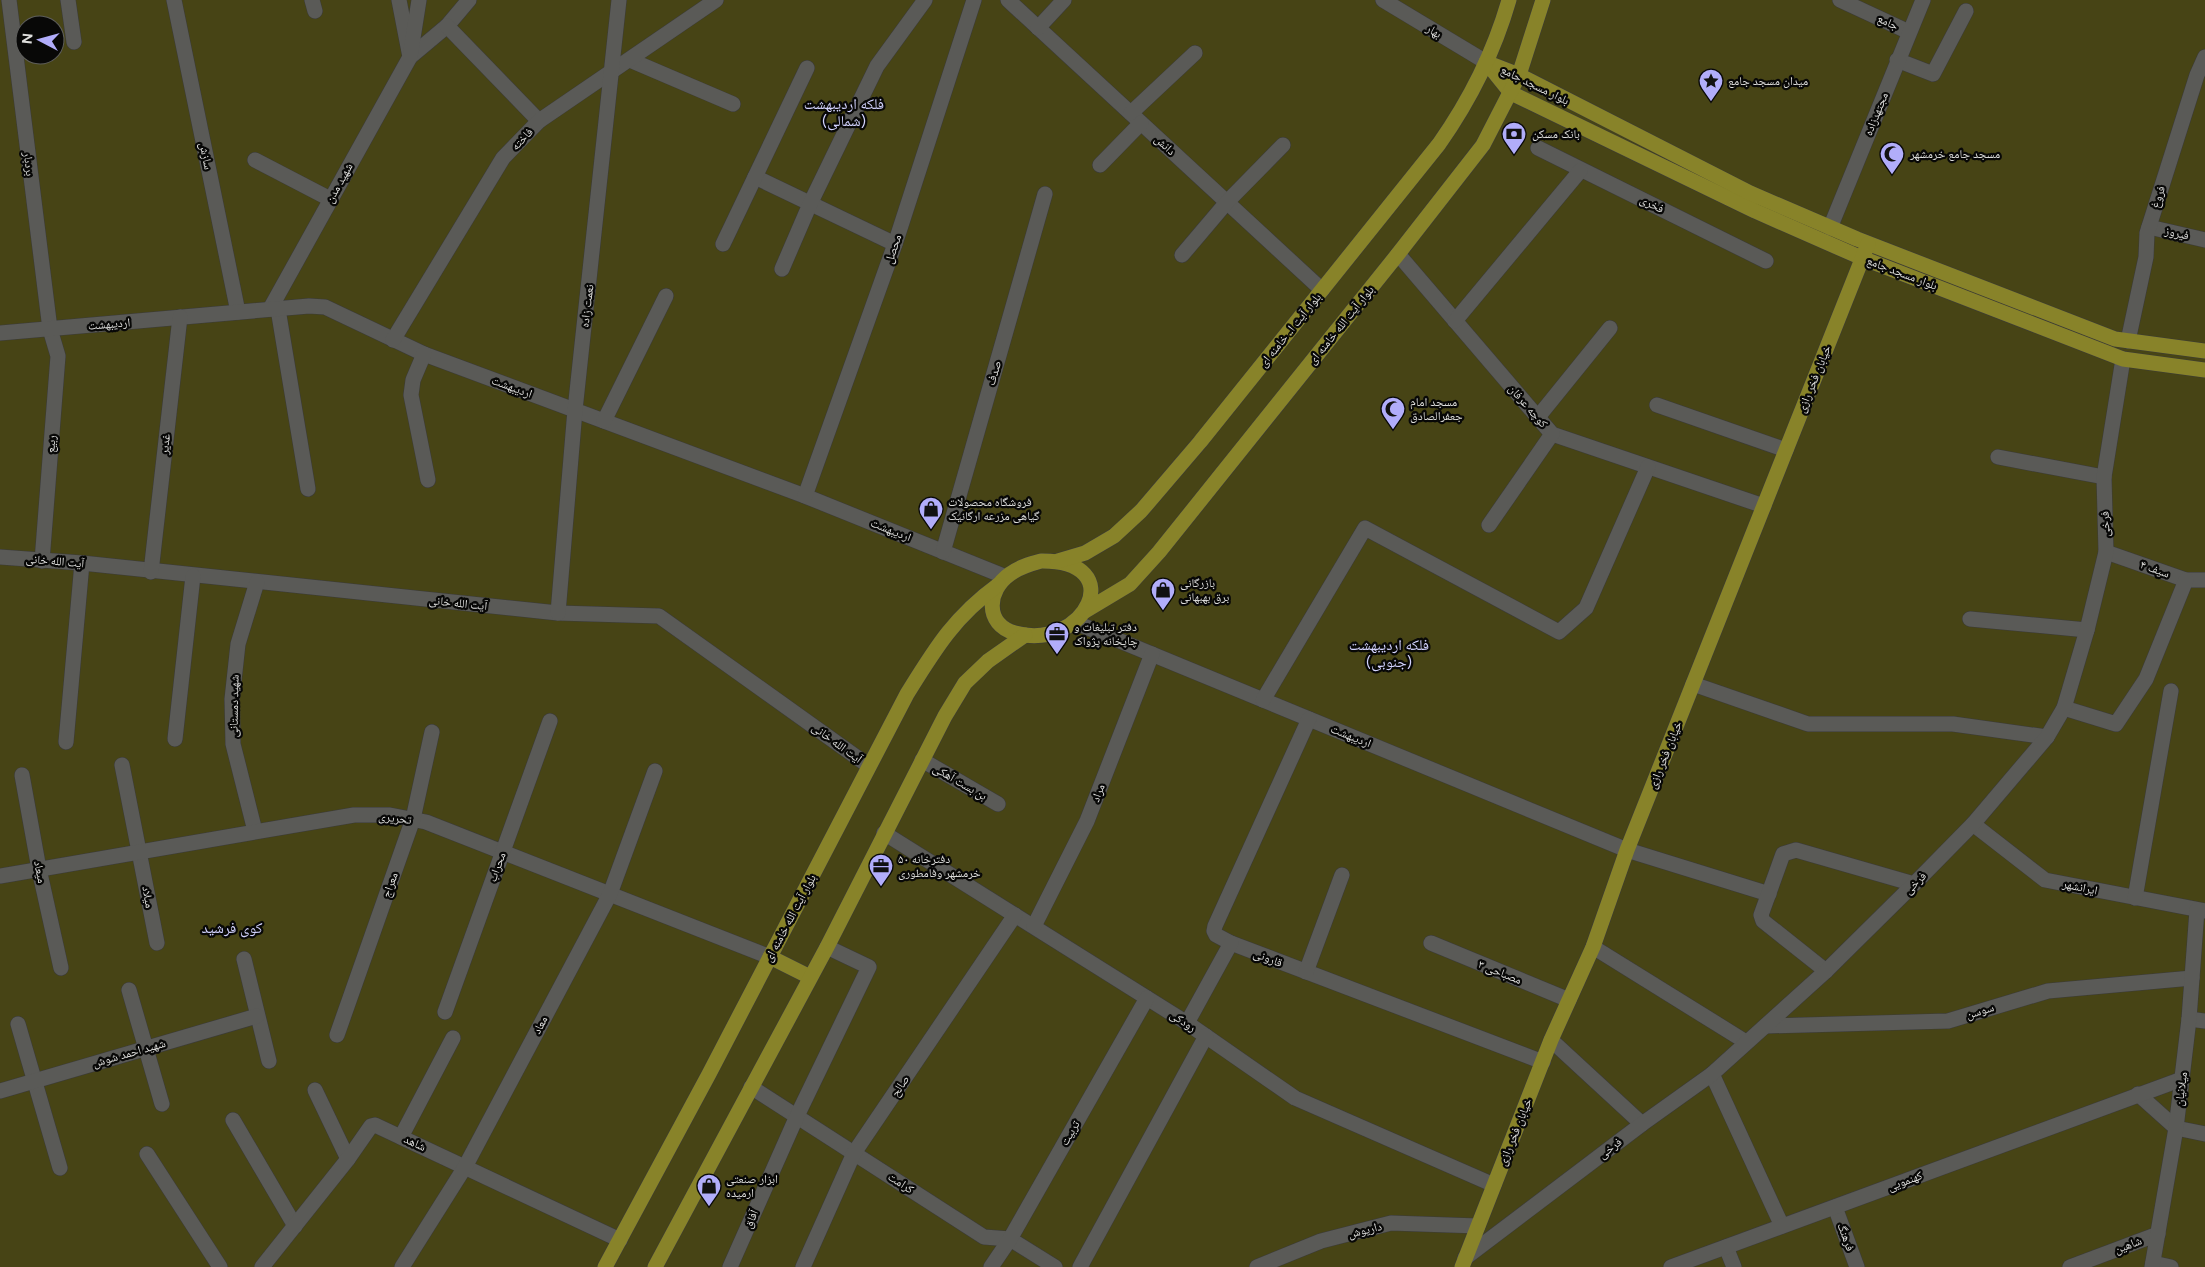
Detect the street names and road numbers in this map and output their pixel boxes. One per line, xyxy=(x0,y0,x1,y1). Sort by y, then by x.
street label: جامع xyxy=(1875,11,1901,33)
street label: بهار xyxy=(1423,20,1444,41)
street label: بلوار مسجد جامع xyxy=(1498,62,1571,108)
street label: مجتهدزاده xyxy=(1861,90,1891,138)
street label: فاخته xyxy=(508,125,536,153)
street label: دانش xyxy=(1152,132,1178,158)
street label: سازش xyxy=(196,141,216,171)
street label: بردبار xyxy=(20,150,37,177)
street label: شهید مدن xyxy=(322,160,356,206)
street label: فروغ xyxy=(2148,184,2169,210)
street label: فخری xyxy=(1638,192,1666,216)
street label: فیروز xyxy=(2162,223,2190,243)
street label: محصل xyxy=(882,233,904,265)
street label: بلوار مسجد جامع xyxy=(1865,253,1939,293)
street label: بلوار آیت الله خامنه ای xyxy=(1305,283,1377,367)
street label: نعمت زاده xyxy=(577,284,597,328)
street label: بلوار آیت ا.. خامنه ای xyxy=(1256,290,1324,370)
street label: اردیبهشت xyxy=(87,315,131,333)
street label: خیابان فخر رازی xyxy=(1794,343,1834,415)
street label: صدف xyxy=(984,359,1004,387)
street label: اردیبهشت xyxy=(490,373,534,401)
street label: کوچه عرفان xyxy=(1505,382,1551,430)
street label: غدیر xyxy=(157,433,173,456)
street label: ربیع xyxy=(43,434,59,453)
street label: فرخی xyxy=(2098,511,2112,537)
street label: اردیبهشت xyxy=(869,516,913,545)
street label: آیت الله خانی xyxy=(25,551,86,571)
street label: سیف ۴ xyxy=(2138,557,2172,581)
street label: آیت الله خانی xyxy=(428,593,489,613)
street label: شهید دمستانی xyxy=(226,674,242,737)
street label: خیابان فخر رازی xyxy=(1645,719,1685,791)
street label: آیت الله خانی xyxy=(809,720,866,767)
street label: اردیبهشت xyxy=(1329,722,1373,751)
street label: بن بست آهکی xyxy=(930,761,989,803)
street label: مراد xyxy=(1088,782,1108,804)
street label: تحریری xyxy=(378,809,413,827)
street label: محراب xyxy=(485,850,509,884)
street label: میعاد xyxy=(31,859,49,885)
street label: فرخی xyxy=(1901,869,1929,897)
street label: معراج xyxy=(379,871,401,899)
street label: بلوار آیت الله خامنه ای xyxy=(761,872,819,964)
street label: ایرانشهر xyxy=(2060,876,2099,898)
street label: میلاد xyxy=(139,885,157,909)
street label: قارونی xyxy=(1252,946,1284,970)
street label: مصباحی ۳ xyxy=(1476,957,1524,987)
street label: سوسن xyxy=(1964,1000,1996,1022)
street label: رودکی xyxy=(1167,1007,1199,1035)
street label: معاد xyxy=(529,1014,551,1036)
street label: شهید احمد شوش xyxy=(91,1036,167,1070)
street label: میلانیان xyxy=(2172,1071,2190,1107)
street label: صالح xyxy=(888,1073,912,1099)
street label: خیابان فخر رازی xyxy=(1495,1096,1535,1168)
street label: تربیت xyxy=(1057,1118,1083,1148)
street label: شاهد xyxy=(402,1132,428,1154)
street label: فرخی xyxy=(1595,1135,1625,1161)
street label: کهنمویی xyxy=(1886,1168,1924,1194)
street label: کرامت xyxy=(885,1170,917,1196)
street label: آفاق xyxy=(741,1207,762,1230)
street label: داریوش xyxy=(1347,1219,1383,1241)
street label: فرهنگ xyxy=(1834,1221,1858,1253)
street label: شاهین xyxy=(2112,1233,2144,1257)

